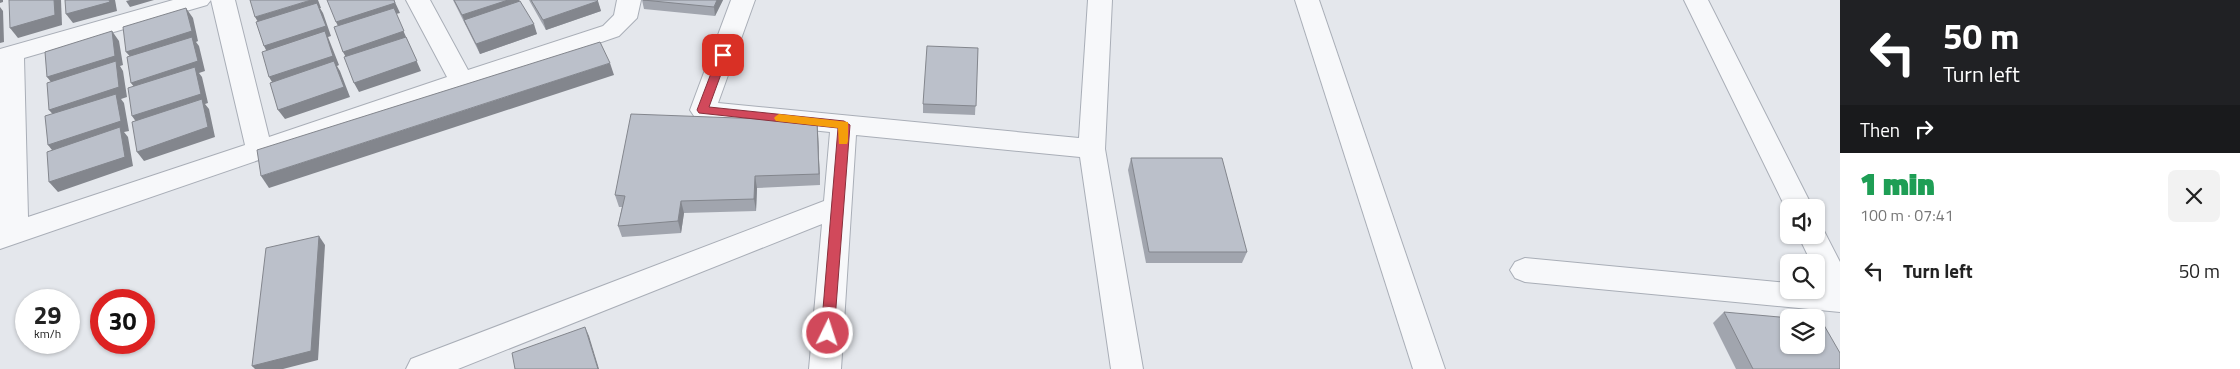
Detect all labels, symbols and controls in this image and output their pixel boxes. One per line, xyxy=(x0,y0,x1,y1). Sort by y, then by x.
text: 50 m xyxy=(1943,9,2019,63)
icon: left xyxy=(1860,20,1925,85)
pin xyxy=(702,34,744,76)
icon: arrive xyxy=(709,41,737,69)
text: Turn left xyxy=(1943,57,2020,91)
text: Then xyxy=(1860,115,1900,144)
icon: right xyxy=(1910,115,1938,143)
text: 1 min xyxy=(1860,161,1935,207)
button: close xyxy=(2168,170,2220,222)
map controls xyxy=(1780,199,1825,354)
button: sound xyxy=(1780,199,1825,244)
text: 100 m · 07:41 xyxy=(1860,203,1954,227)
button: search xyxy=(1780,254,1825,299)
text: Turn left xyxy=(1903,256,1973,285)
text: 50 m xyxy=(2179,256,2220,285)
icon: left xyxy=(1860,257,1888,285)
speed limit sign: 30 xyxy=(90,289,155,354)
text: 29 xyxy=(33,296,62,334)
position arrow xyxy=(801,306,853,358)
button: layers xyxy=(1780,309,1825,354)
text: km/h xyxy=(34,324,61,343)

